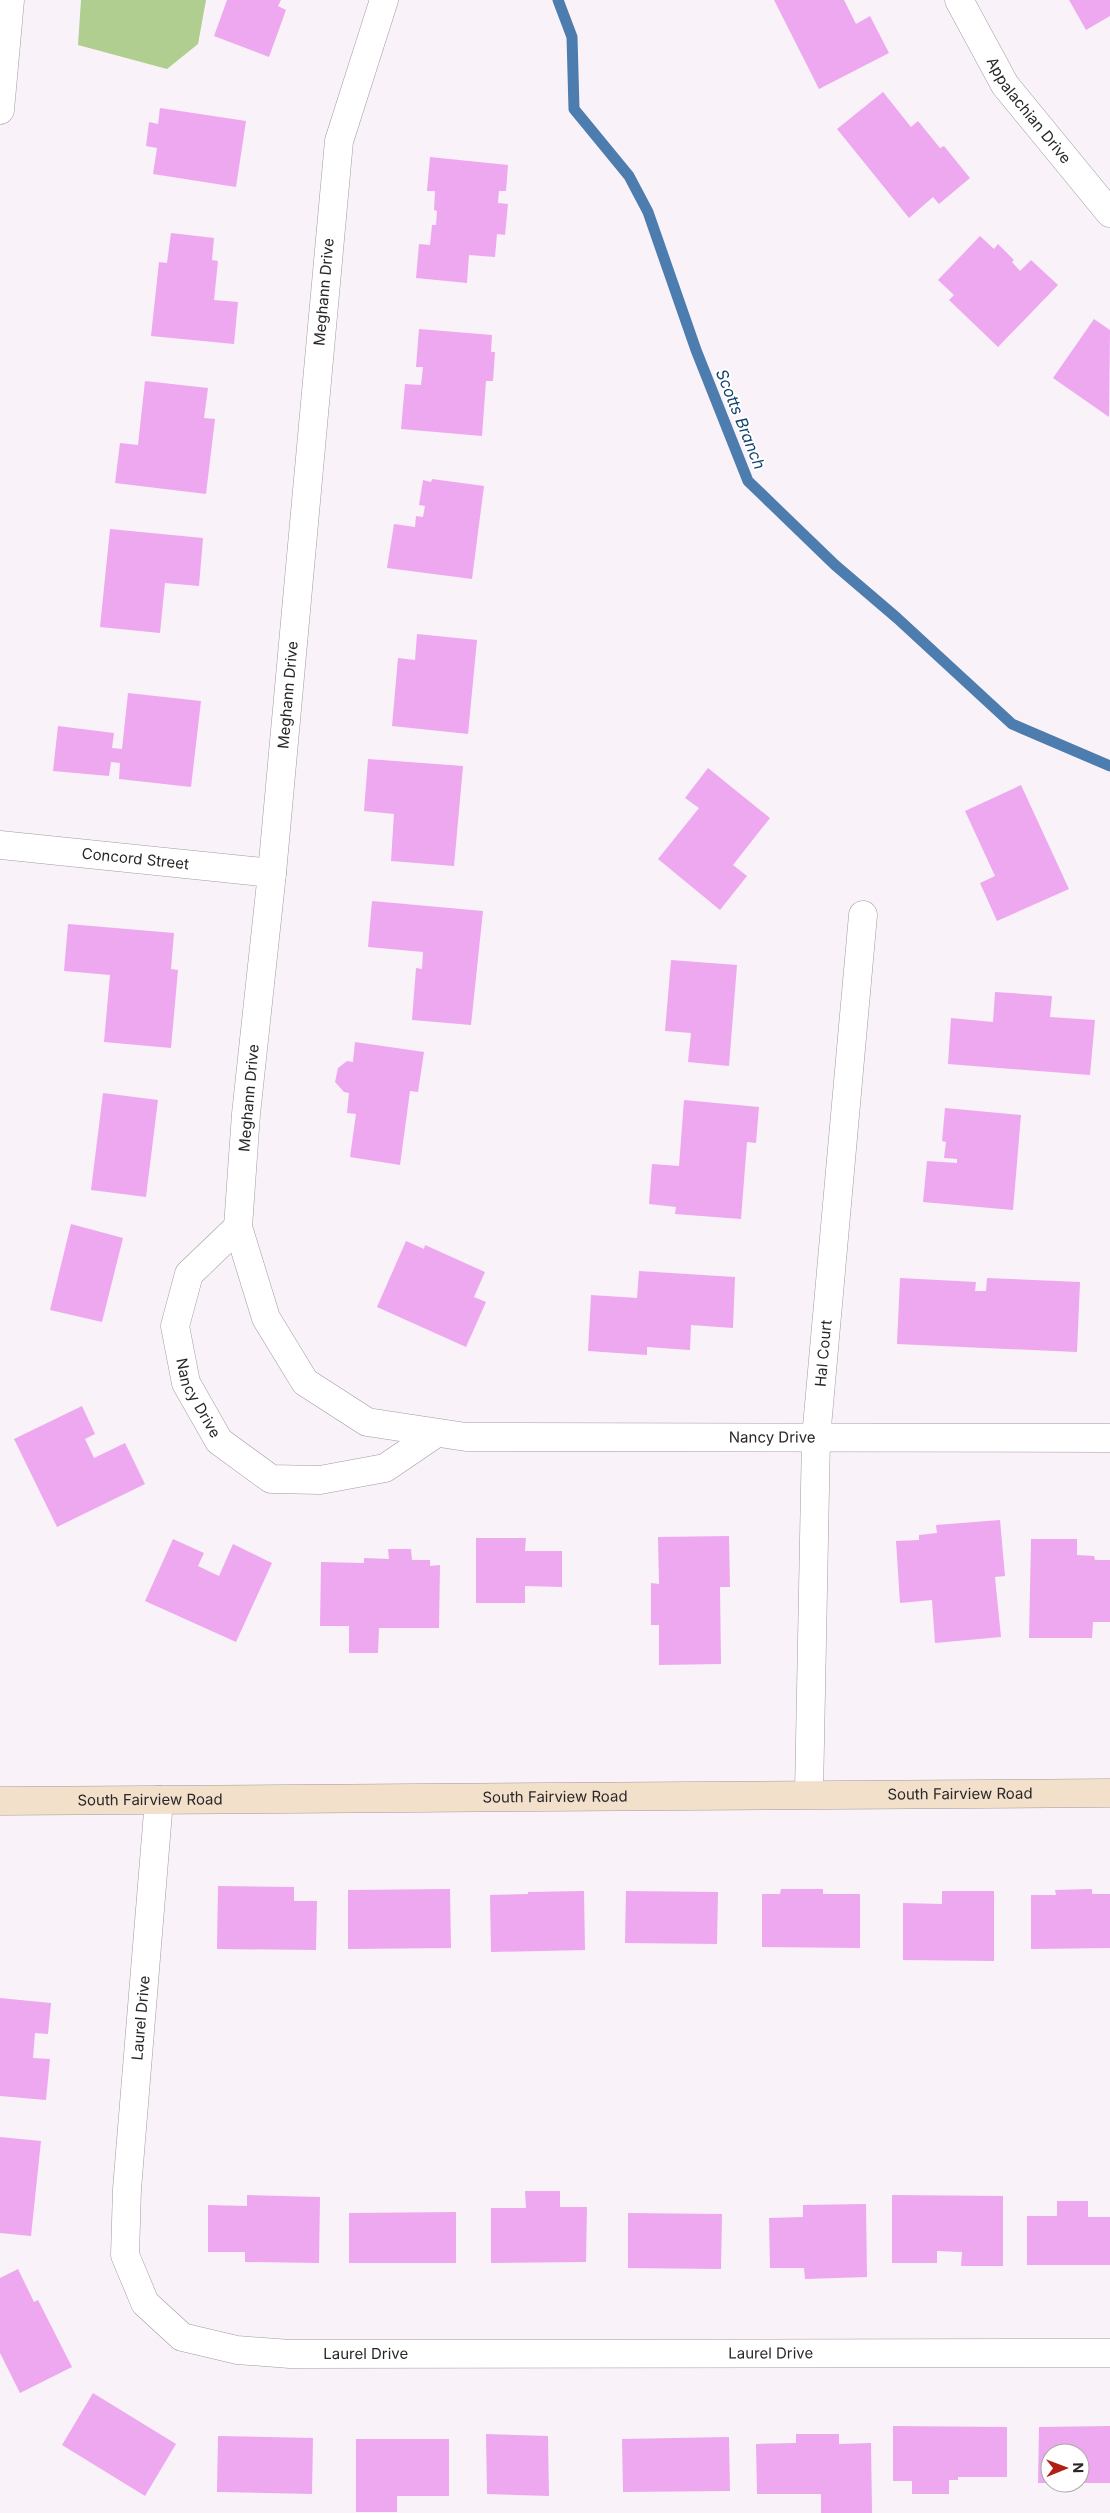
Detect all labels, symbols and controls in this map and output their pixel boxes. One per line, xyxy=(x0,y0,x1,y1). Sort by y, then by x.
street label: Appalachian Drive xyxy=(983,54,1076,167)
street label: Meghann Drive xyxy=(309,237,338,347)
water label: Scotts Branch xyxy=(712,366,770,472)
street label: Meghann Drive xyxy=(273,640,302,750)
street label: Concord Street xyxy=(81,843,190,873)
street label: Meghann Drive xyxy=(234,1043,263,1153)
street label: Hal Court xyxy=(811,1319,836,1388)
street label: Nancy Drive xyxy=(172,1356,225,1441)
street label: Nancy Drive xyxy=(729,1427,816,1447)
street label: South Fairview Road xyxy=(887,1784,1033,1804)
street label: South Fairview Road xyxy=(482,1786,628,1807)
street label: South Fairview Road xyxy=(77,1789,223,1809)
street label: Laurel Drive xyxy=(127,1975,154,2061)
street label: Laurel Drive xyxy=(728,2343,813,2362)
street label: Laurel Drive xyxy=(323,2344,408,2363)
north arrow xyxy=(1040,2443,1090,2493)
text: N xyxy=(1070,2462,1087,2473)

